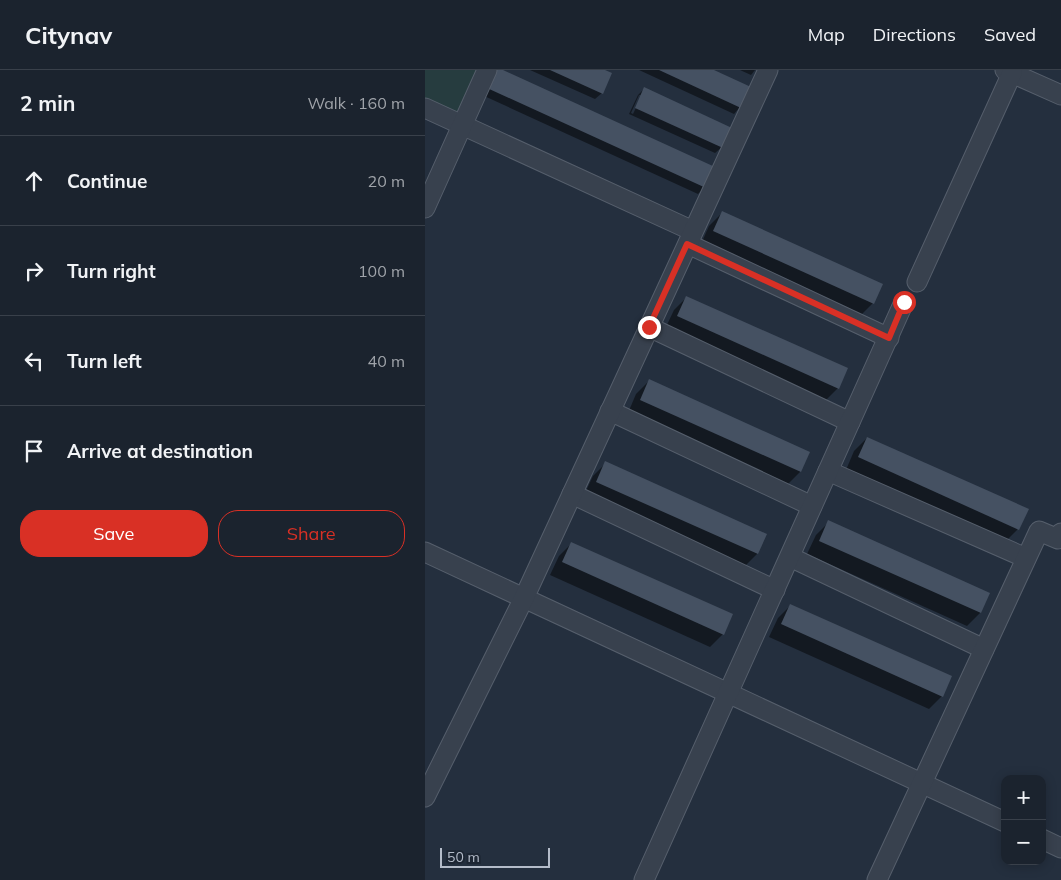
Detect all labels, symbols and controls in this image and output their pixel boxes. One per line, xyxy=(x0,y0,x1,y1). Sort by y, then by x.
text: Citynav xyxy=(25,20,112,50)
text: Map xyxy=(808,23,845,46)
text: Directions xyxy=(873,23,956,46)
text: Saved xyxy=(984,23,1036,46)
text: 2 min xyxy=(20,90,75,116)
text: Walk · 160 m xyxy=(307,93,405,113)
icon: ahead xyxy=(20,167,48,195)
text: Continue xyxy=(67,169,147,193)
text: 20 m xyxy=(368,171,405,191)
icon: right xyxy=(20,257,48,285)
text: Turn right xyxy=(67,259,156,283)
text: 100 m xyxy=(358,261,405,281)
route start xyxy=(893,291,916,314)
route end xyxy=(638,316,661,339)
icon: left xyxy=(20,347,48,375)
text: Turn left xyxy=(67,349,142,373)
text: 40 m xyxy=(368,351,405,371)
icon: arrive xyxy=(20,437,48,465)
text: Arrive at destination xyxy=(67,439,253,463)
button: Save xyxy=(20,510,208,557)
button: Share xyxy=(218,510,405,557)
map controls xyxy=(1001,775,1046,865)
button: + xyxy=(1001,775,1046,820)
button: − xyxy=(1001,820,1046,865)
scale bar xyxy=(440,845,550,868)
text: 50 m xyxy=(447,848,480,866)

